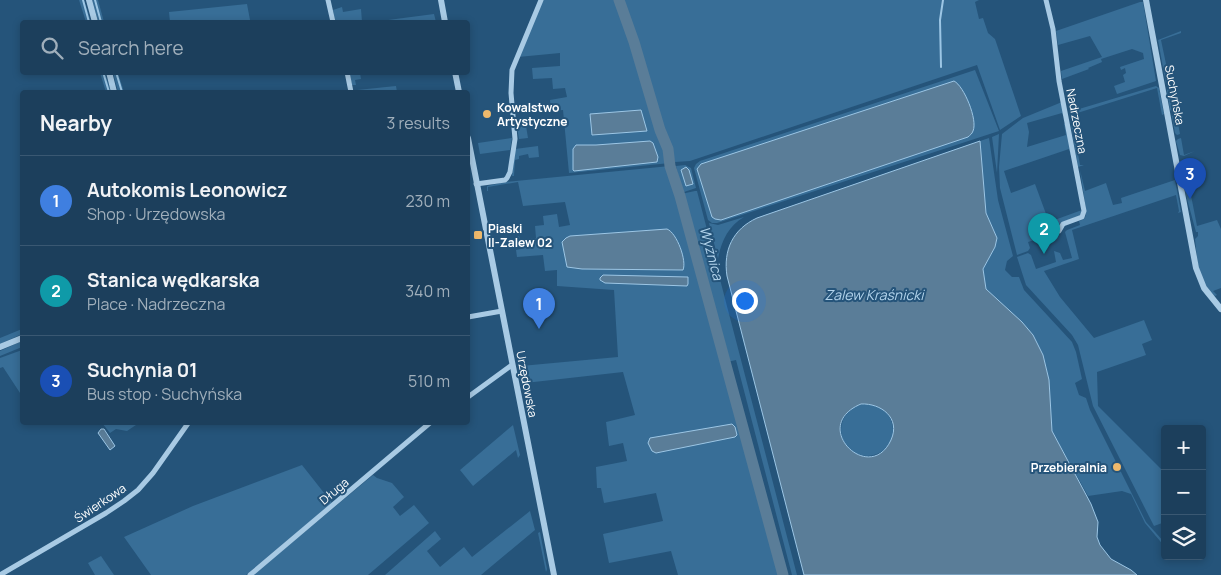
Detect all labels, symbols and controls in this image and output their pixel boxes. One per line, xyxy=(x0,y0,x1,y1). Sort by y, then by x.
search box xyxy=(20,20,470,75)
icon: search xyxy=(38,34,66,62)
text: Search here xyxy=(78,35,184,61)
street label: Suchyńska xyxy=(1161,64,1189,126)
street label: Nadrzeczna xyxy=(1062,87,1092,155)
place label: Kowalstwo Artystyczne xyxy=(497,99,568,130)
marker: Kowalstwo Artystyczne xyxy=(481,108,493,120)
text: Nearby xyxy=(40,109,112,137)
text: 3 results xyxy=(387,112,450,134)
pin: 3 xyxy=(1174,158,1206,199)
text: Autokomis Leonowicz xyxy=(87,177,287,203)
text: 1 xyxy=(52,190,60,212)
text: 230 m xyxy=(406,190,450,212)
text: Shop · Urzędowska xyxy=(87,203,225,225)
pin: 2 xyxy=(1028,213,1060,254)
place label: Piaski II-Zalew 02 xyxy=(488,220,552,251)
water label: Wyżnica xyxy=(696,224,729,283)
marker: Piaski II-Zalew 02 xyxy=(472,229,484,241)
text: Stanica wędkarska xyxy=(87,267,260,293)
text: 2 xyxy=(51,280,61,302)
text: 340 m xyxy=(405,280,450,302)
water label: Zalew Kraśnicki xyxy=(825,285,925,304)
pin: 1 xyxy=(523,288,555,329)
your location xyxy=(732,288,758,314)
text: Place · Nadrzeczna xyxy=(87,293,225,315)
street label: Urzędowska xyxy=(512,349,542,419)
text: Suchynia 01 xyxy=(87,357,198,383)
text: 3 xyxy=(51,370,61,392)
text: 510 m xyxy=(408,370,450,392)
text: Bus stop · Suchyńska xyxy=(87,383,242,405)
map controls xyxy=(1161,425,1206,560)
button: + xyxy=(1161,425,1206,470)
place label: Przebieralnia xyxy=(1031,459,1107,476)
marker: Przebieralnia xyxy=(1111,461,1123,473)
button: − xyxy=(1161,470,1206,515)
street label: Długa xyxy=(316,474,352,508)
street label: Świerkowa xyxy=(71,479,129,527)
button: layers xyxy=(1161,515,1206,560)

